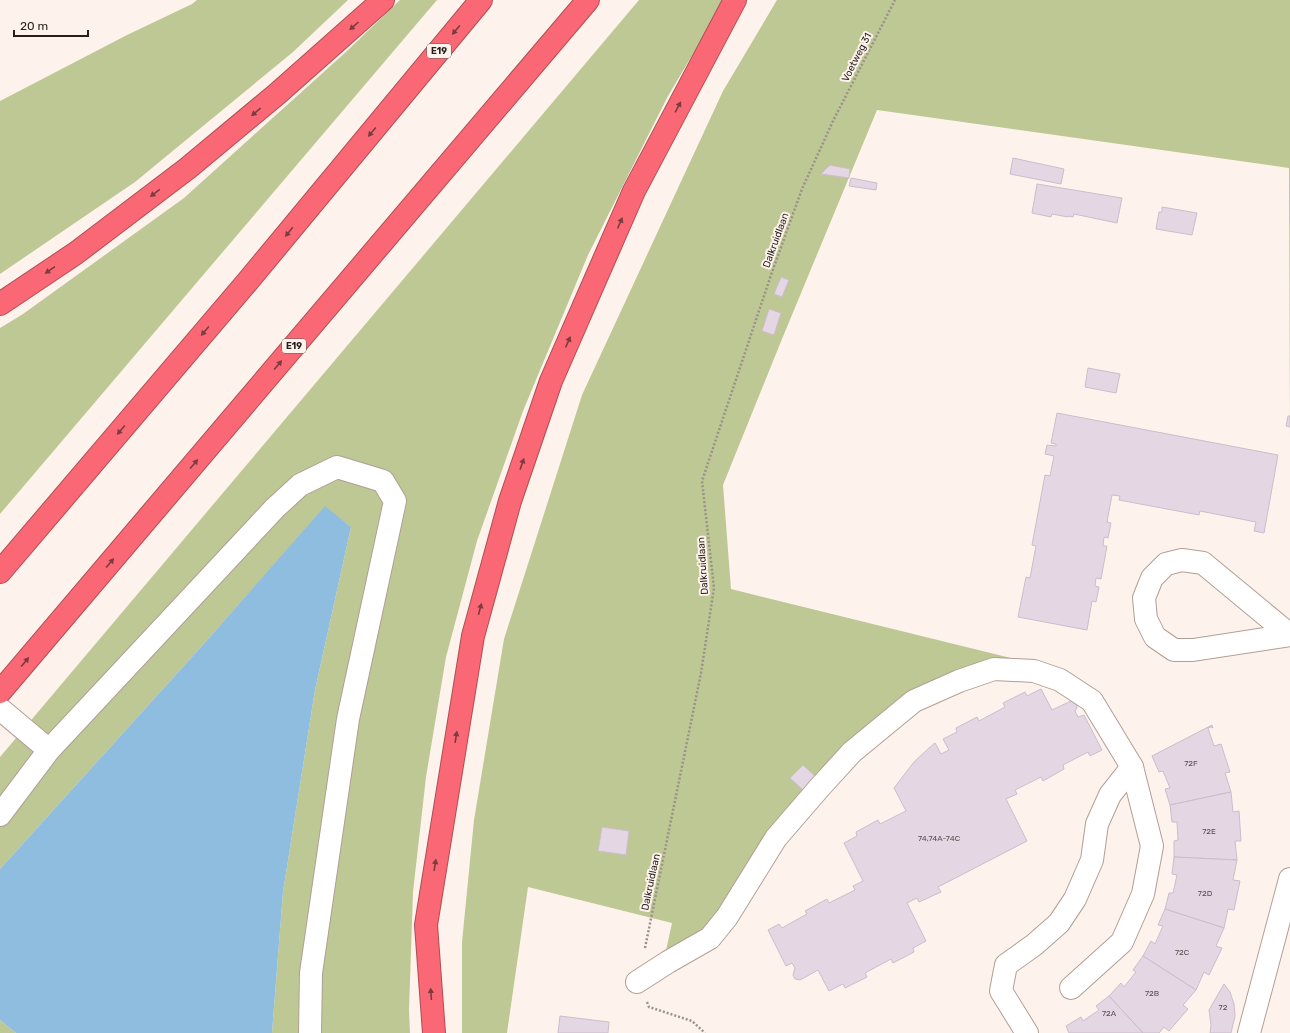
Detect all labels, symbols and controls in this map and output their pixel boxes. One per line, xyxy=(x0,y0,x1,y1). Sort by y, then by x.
scale bar xyxy=(14,12,88,38)
text: 20 m xyxy=(20,19,48,33)
one-way arrow xyxy=(349,21,359,31)
one-way arrow xyxy=(452,25,461,35)
street label: Voetweg 31 xyxy=(839,31,874,84)
road number: E19 xyxy=(427,44,451,58)
one-way arrow xyxy=(675,101,681,113)
one-way arrow xyxy=(251,107,262,116)
one-way arrow xyxy=(367,126,376,137)
one-way arrow xyxy=(150,189,161,198)
street label: Dalkruidlaan xyxy=(760,211,791,270)
one-way arrow xyxy=(617,218,623,229)
one-way arrow xyxy=(284,226,293,237)
one-way arrow xyxy=(45,266,56,274)
one-way arrow xyxy=(201,326,210,337)
one-way arrow xyxy=(565,337,571,348)
road number: E19 xyxy=(282,339,306,353)
one-way arrow xyxy=(273,360,282,370)
one-way arrow xyxy=(117,425,126,436)
one-way arrow xyxy=(520,458,526,470)
one-way arrow xyxy=(189,459,198,469)
street label: Dalkruidlaan xyxy=(695,537,711,595)
one-way arrow xyxy=(105,558,114,568)
one-way arrow xyxy=(477,603,483,615)
one-way arrow xyxy=(21,657,30,667)
one-way arrow xyxy=(454,731,460,743)
house number: 72F xyxy=(1184,759,1198,768)
house number: 72E xyxy=(1202,827,1216,836)
house number: 74,74A-74C xyxy=(918,834,960,843)
street label: Dalkruidlaan xyxy=(639,853,663,912)
one-way arrow xyxy=(432,859,438,871)
house number: 72D xyxy=(1198,889,1213,898)
house number: 72C xyxy=(1175,948,1189,957)
one-way arrow xyxy=(427,988,434,1000)
house number: 72B xyxy=(1145,989,1159,998)
house number: 72 xyxy=(1219,1003,1228,1012)
house number: 72A xyxy=(1102,1009,1117,1018)

